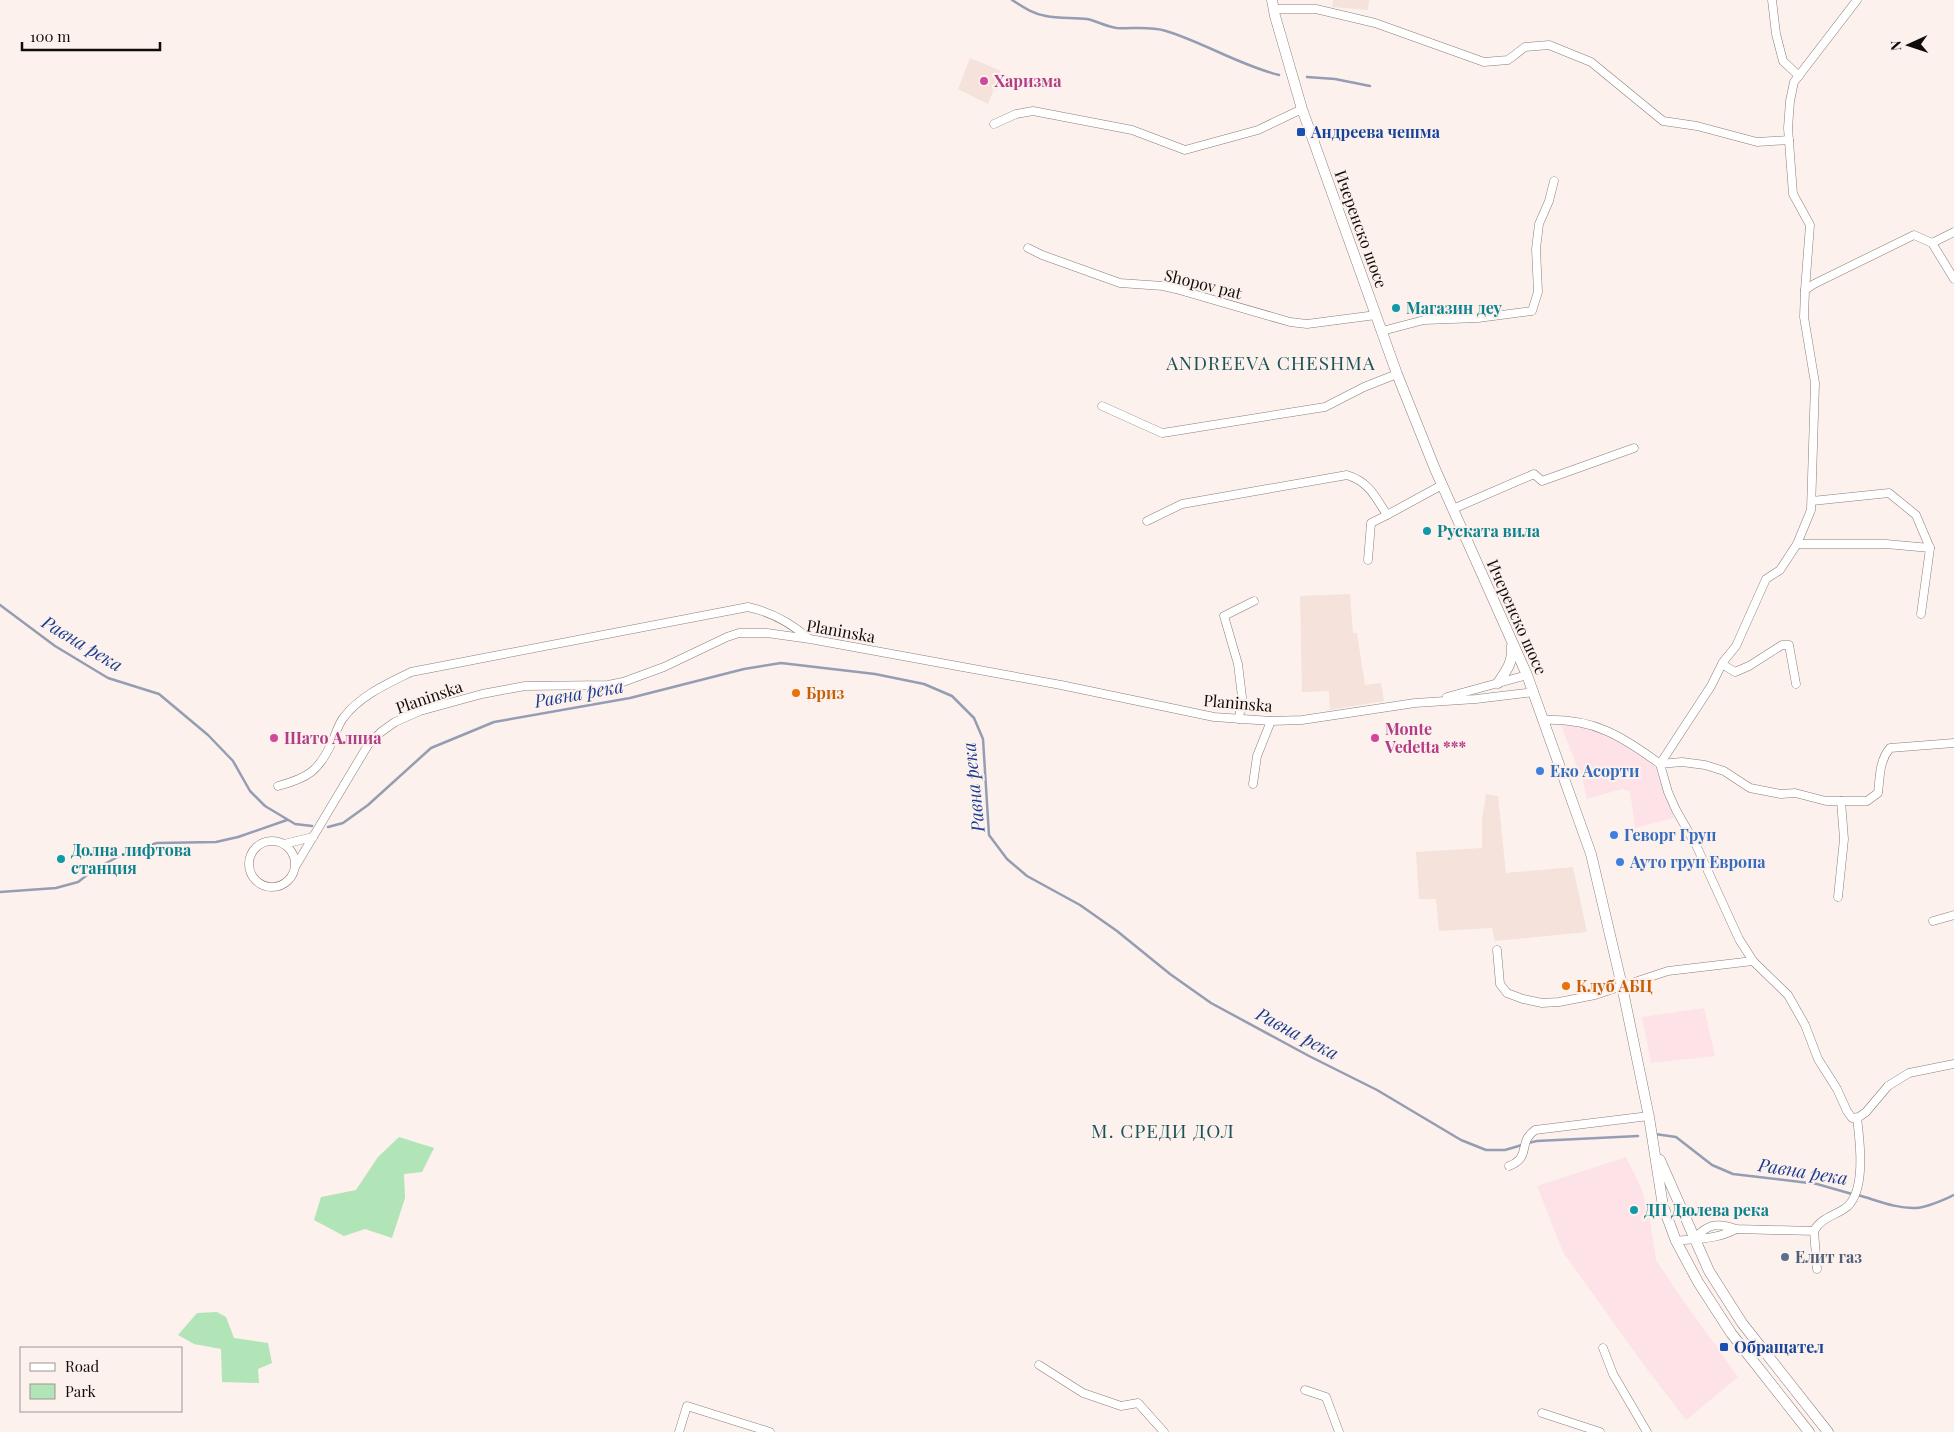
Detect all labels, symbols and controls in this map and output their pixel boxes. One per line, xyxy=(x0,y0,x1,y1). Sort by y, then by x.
scale bar xyxy=(22,20,160,52)
north arrow xyxy=(1884,20,1934,70)
text: 100 m xyxy=(30,26,71,46)
text: N xyxy=(1886,40,1905,51)
place label: Харизма xyxy=(994,70,1062,91)
marker: Харизма xyxy=(978,75,990,87)
place label: Андреева чешма xyxy=(1310,121,1441,142)
marker: Андреева чешма xyxy=(1295,126,1307,138)
street label: Ичеренско шосе xyxy=(1330,167,1393,291)
street label: Shopov pat xyxy=(1162,264,1244,303)
place label: Магазин деу xyxy=(1406,297,1503,318)
marker: Магазин деу xyxy=(1390,302,1402,314)
district label: ANDREEVA CHESHMA xyxy=(1165,349,1376,375)
place label: Руската вила xyxy=(1437,520,1541,541)
marker: Руската вила xyxy=(1421,525,1433,537)
street label: Ичеренско шосе xyxy=(1483,556,1552,678)
water label: Равна река xyxy=(37,609,127,677)
street label: Planinska xyxy=(805,614,877,647)
water label: Равна река xyxy=(531,673,625,713)
street label: Planinska xyxy=(393,675,465,718)
place label: Бриз xyxy=(806,682,844,703)
marker: Бриз xyxy=(790,687,802,699)
street label: Planinska xyxy=(1203,689,1274,716)
place label: Monte Vedetta *** xyxy=(1384,718,1466,757)
place label: Шато Алпиа xyxy=(284,727,382,748)
marker: Шато Алпиа xyxy=(268,732,280,744)
marker: Monte Vedetta *** xyxy=(1369,732,1381,744)
water label: Равна река xyxy=(956,741,990,834)
place label: Еко Асорти xyxy=(1550,760,1640,781)
marker: Еко Асорти xyxy=(1534,765,1546,777)
place label: Геворг Груп xyxy=(1624,824,1717,845)
marker: Геворг Груп xyxy=(1608,829,1620,841)
place label: Долна лифтова станция xyxy=(71,839,192,878)
place label: Ауто груп Европа xyxy=(1629,851,1766,872)
marker: Долна лифтова станция xyxy=(55,853,67,865)
marker: Ауто груп Европа xyxy=(1614,856,1626,868)
place label: Клуб АБЦ xyxy=(1576,975,1653,996)
marker: Клуб АБЦ xyxy=(1560,980,1572,992)
water label: Равна река xyxy=(1251,1001,1343,1065)
district label: М. СРЕДИ ДОЛ xyxy=(1091,1117,1235,1143)
water label: Равна река xyxy=(1756,1152,1850,1190)
place label: ДП Дюлева река xyxy=(1644,1199,1770,1220)
marker: ДП Дюлева река xyxy=(1628,1204,1640,1216)
place label: Елит газ xyxy=(1795,1246,1862,1267)
marker: Елит газ xyxy=(1779,1251,1791,1263)
place label: Обращател xyxy=(1734,1336,1824,1357)
marker: Обращател xyxy=(1718,1341,1730,1353)
legend xyxy=(20,1347,182,1412)
text: Road xyxy=(65,1356,99,1376)
text: Park xyxy=(65,1381,97,1401)

